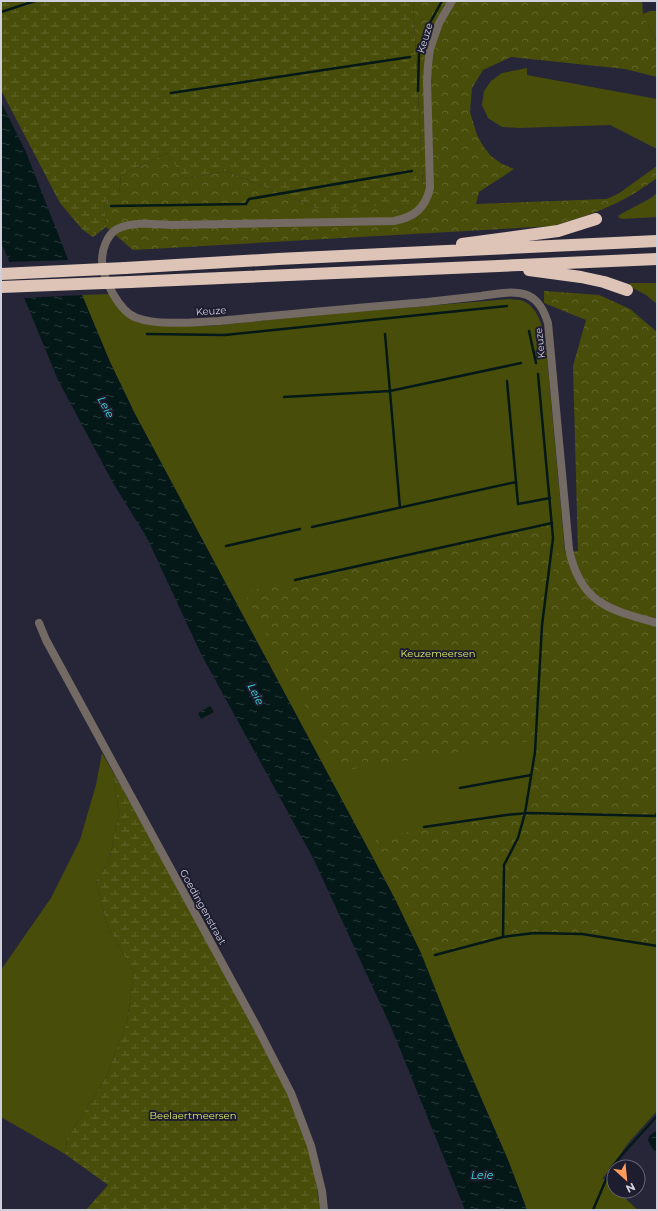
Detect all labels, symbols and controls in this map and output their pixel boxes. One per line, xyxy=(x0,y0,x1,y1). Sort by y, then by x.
street label: Keuze xyxy=(414,21,436,55)
street label: Keuze xyxy=(195,303,227,319)
street label: Keuze xyxy=(532,327,548,359)
water label: Leie xyxy=(95,394,118,421)
park label: Keuzemeersen xyxy=(400,647,476,660)
water label: Leie xyxy=(245,681,268,708)
street label: Goedingenstraat xyxy=(177,867,229,947)
park label: Beelaertmeersen xyxy=(150,1109,236,1122)
north arrow xyxy=(606,1159,646,1199)
water label: Leie xyxy=(471,1168,494,1182)
text: N xyxy=(623,1180,638,1196)

